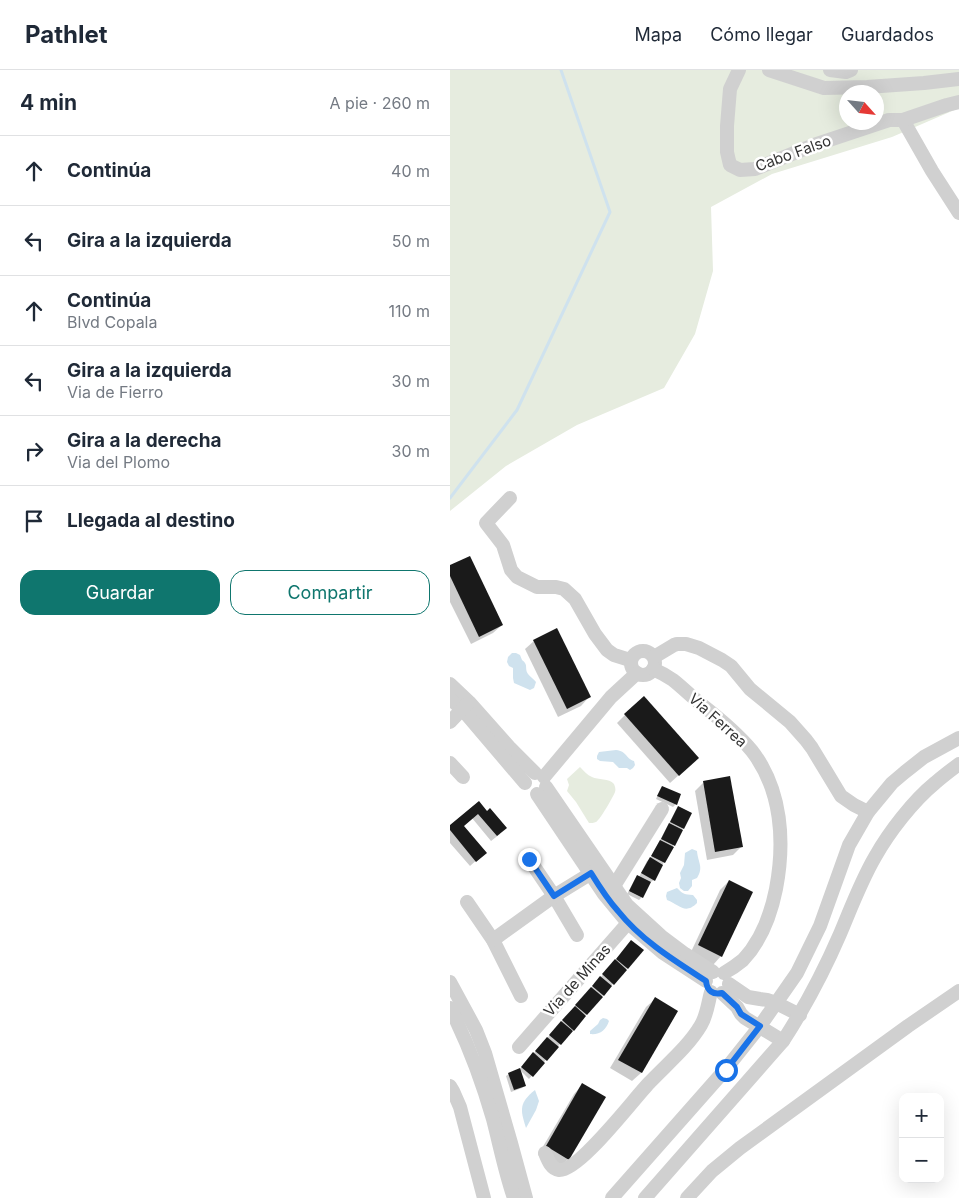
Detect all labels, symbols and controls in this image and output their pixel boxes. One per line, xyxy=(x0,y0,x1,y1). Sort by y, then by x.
text: Pathlet xyxy=(25,20,108,49)
text: Mapa xyxy=(635,24,682,45)
text: Cómo llegar xyxy=(710,24,813,45)
text: Guardados xyxy=(841,24,934,45)
north arrow xyxy=(839,85,884,130)
text: 4 min xyxy=(20,90,77,115)
text: A pie · 260 m xyxy=(330,93,430,113)
street label: Cabo Falso xyxy=(753,131,833,175)
icon: ahead xyxy=(20,157,48,185)
text: Continúa xyxy=(67,159,151,182)
text: 40 m xyxy=(391,161,430,181)
icon: left xyxy=(20,227,48,255)
text: Gira a la izquierda xyxy=(67,229,232,252)
text: 50 m xyxy=(392,231,430,251)
text: Continúa xyxy=(67,289,151,312)
icon: ahead xyxy=(20,297,48,325)
text: 110 m xyxy=(388,301,430,321)
text: Blvd Copala xyxy=(67,312,157,332)
text: Gira a la izquierda xyxy=(67,359,232,382)
icon: left xyxy=(20,367,48,395)
text: 30 m xyxy=(392,371,430,391)
text: Via de Fierro xyxy=(67,382,163,402)
text: Gira a la derecha xyxy=(67,429,222,452)
icon: right xyxy=(20,437,48,465)
text: 30 m xyxy=(392,441,430,461)
text: Via del Plomo xyxy=(67,452,170,472)
icon: arrive xyxy=(20,507,48,535)
text: Llegada al destino xyxy=(67,509,235,532)
button: Guardar xyxy=(20,570,220,615)
button: Compartir xyxy=(230,570,430,615)
street label: Via Ferrea xyxy=(685,689,751,751)
route end xyxy=(518,848,541,871)
street label: Via de Minas xyxy=(539,940,615,1020)
route start xyxy=(715,1059,738,1082)
map controls xyxy=(899,1093,944,1183)
button: + xyxy=(899,1093,944,1138)
button: − xyxy=(899,1138,944,1183)

